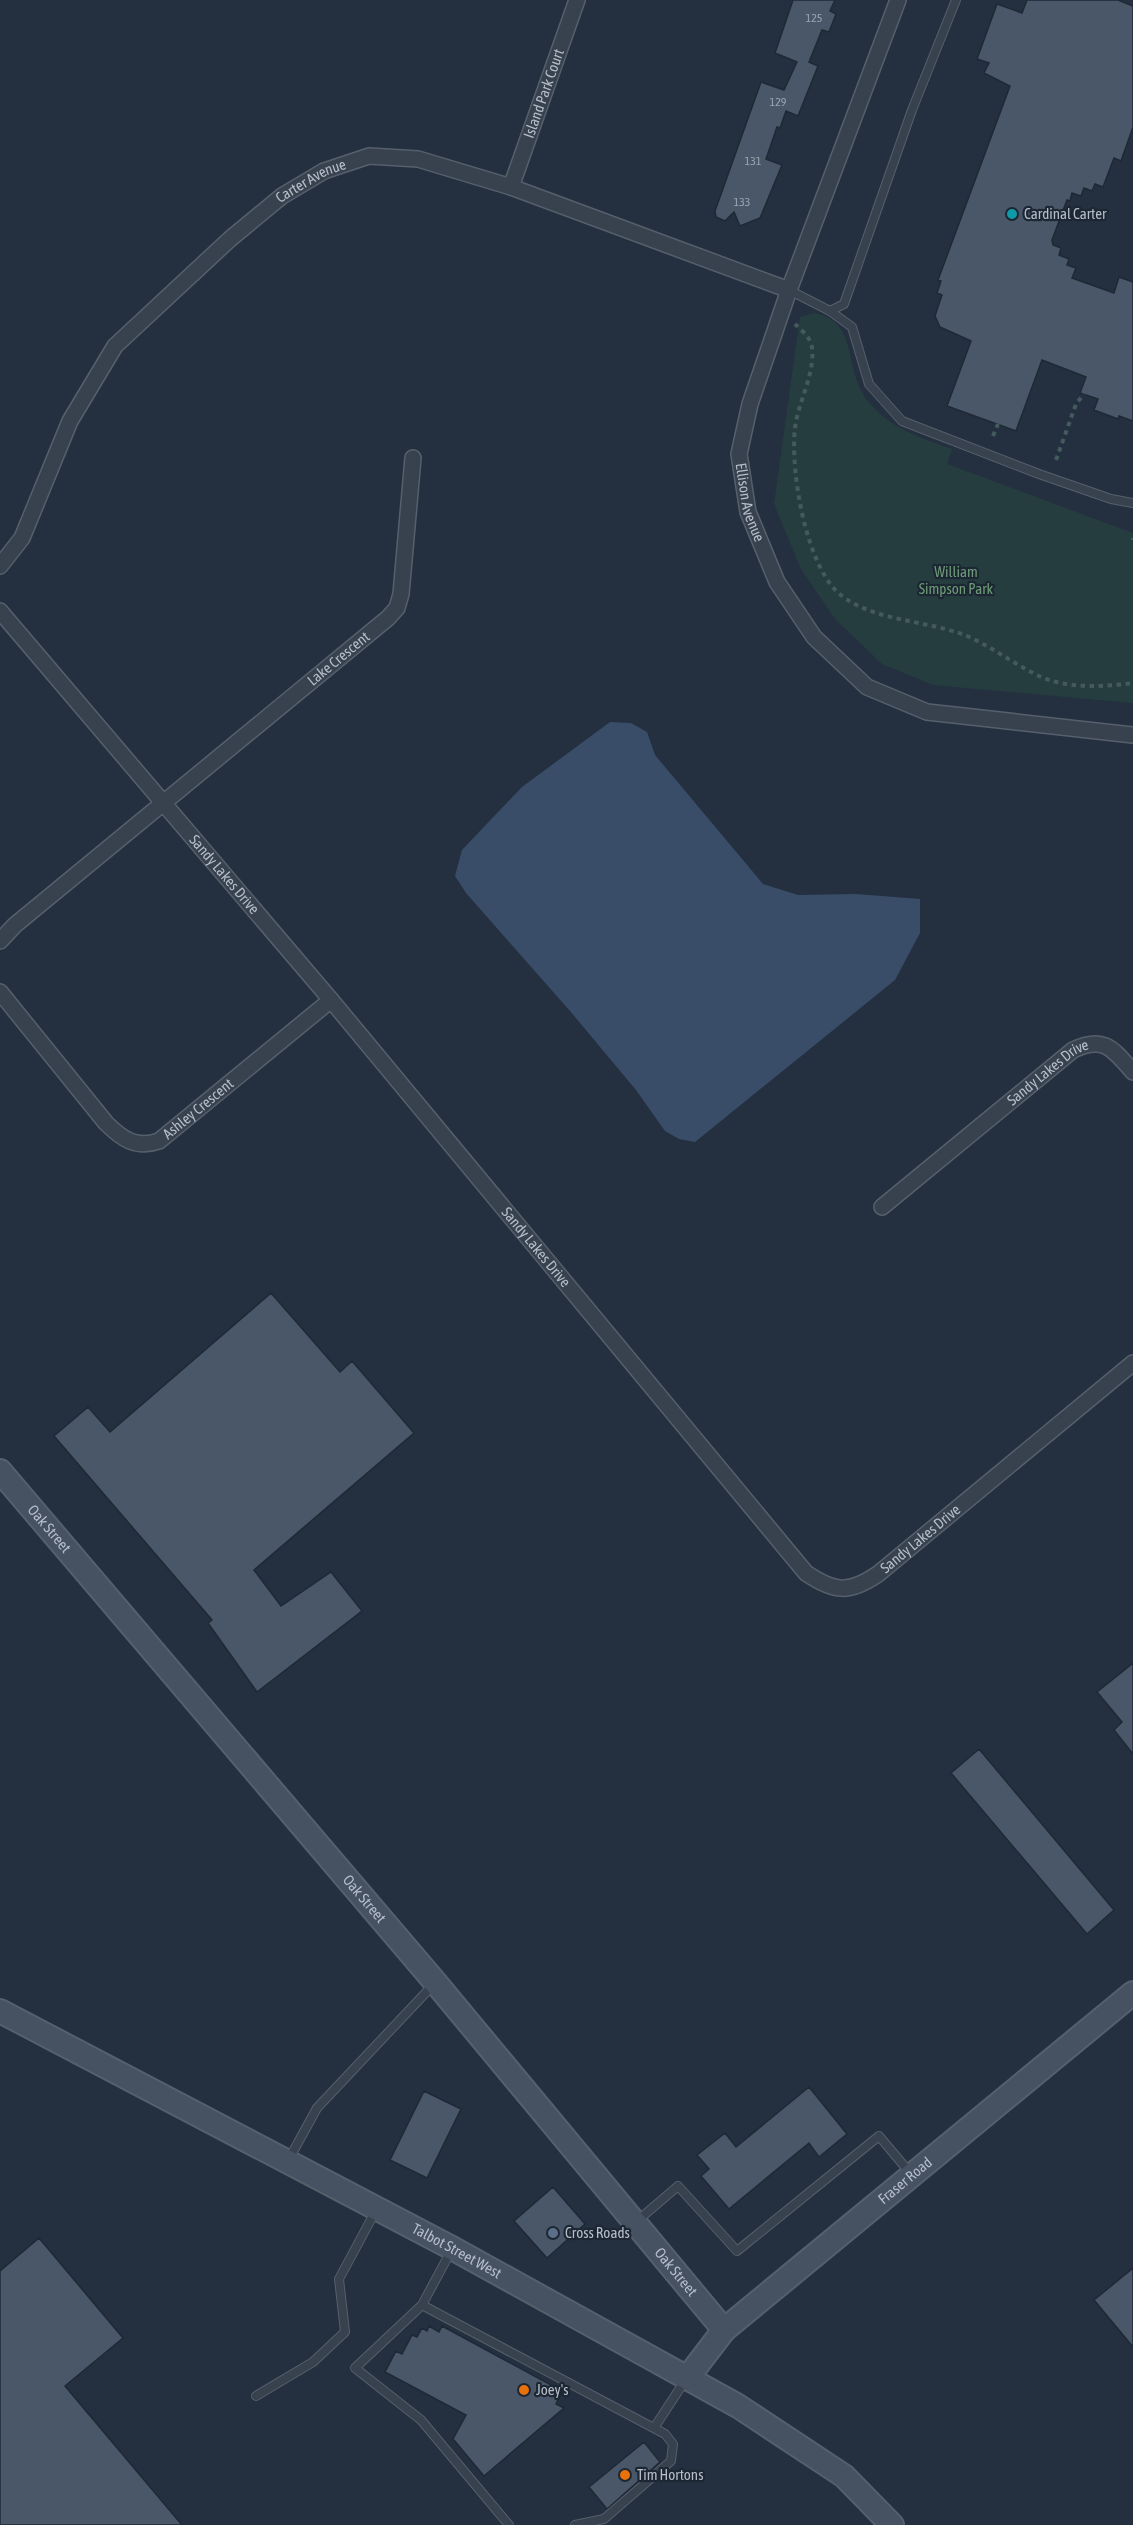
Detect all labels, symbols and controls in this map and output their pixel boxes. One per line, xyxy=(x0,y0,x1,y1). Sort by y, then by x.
house number: 125 xyxy=(806,11,822,25)
street label: Island Park Court xyxy=(520,47,567,140)
house number: 129 xyxy=(770,95,787,109)
house number: 131 xyxy=(745,154,762,168)
street label: Carter Avenue xyxy=(272,155,348,206)
house number: 133 xyxy=(734,195,750,209)
place label: Cardinal Carter xyxy=(1024,205,1107,222)
marker: Cardinal Carter xyxy=(1005,207,1019,221)
street label: Ellison Avenue xyxy=(732,461,768,544)
park label: William Simpson Park xyxy=(919,563,994,597)
street label: Lake Crescent xyxy=(304,628,373,689)
street label: Sandy Lakes Drive xyxy=(186,831,263,917)
street label: Sandy Lakes Drive xyxy=(1004,1036,1090,1109)
street label: Ashley Crescent xyxy=(159,1075,236,1142)
street label: Sandy Lakes Drive xyxy=(498,1204,574,1290)
street label: Sandy Lakes Drive xyxy=(877,1500,964,1576)
street label: Oak Street xyxy=(25,1501,75,1556)
street label: Oak Street xyxy=(340,1871,390,1926)
street label: Fraser Road xyxy=(875,2153,935,2207)
street label: Talbot Street West xyxy=(409,2220,505,2282)
place label: Cross Roads xyxy=(565,2224,630,2241)
marker: Cross Roads xyxy=(546,2226,560,2240)
street label: Oak Street xyxy=(651,2244,701,2299)
place label: Joey's xyxy=(536,2381,568,2398)
marker: Joey's xyxy=(517,2383,531,2397)
place label: Tim Hortons xyxy=(637,2466,703,2483)
marker: Tim Hortons xyxy=(618,2468,632,2482)

